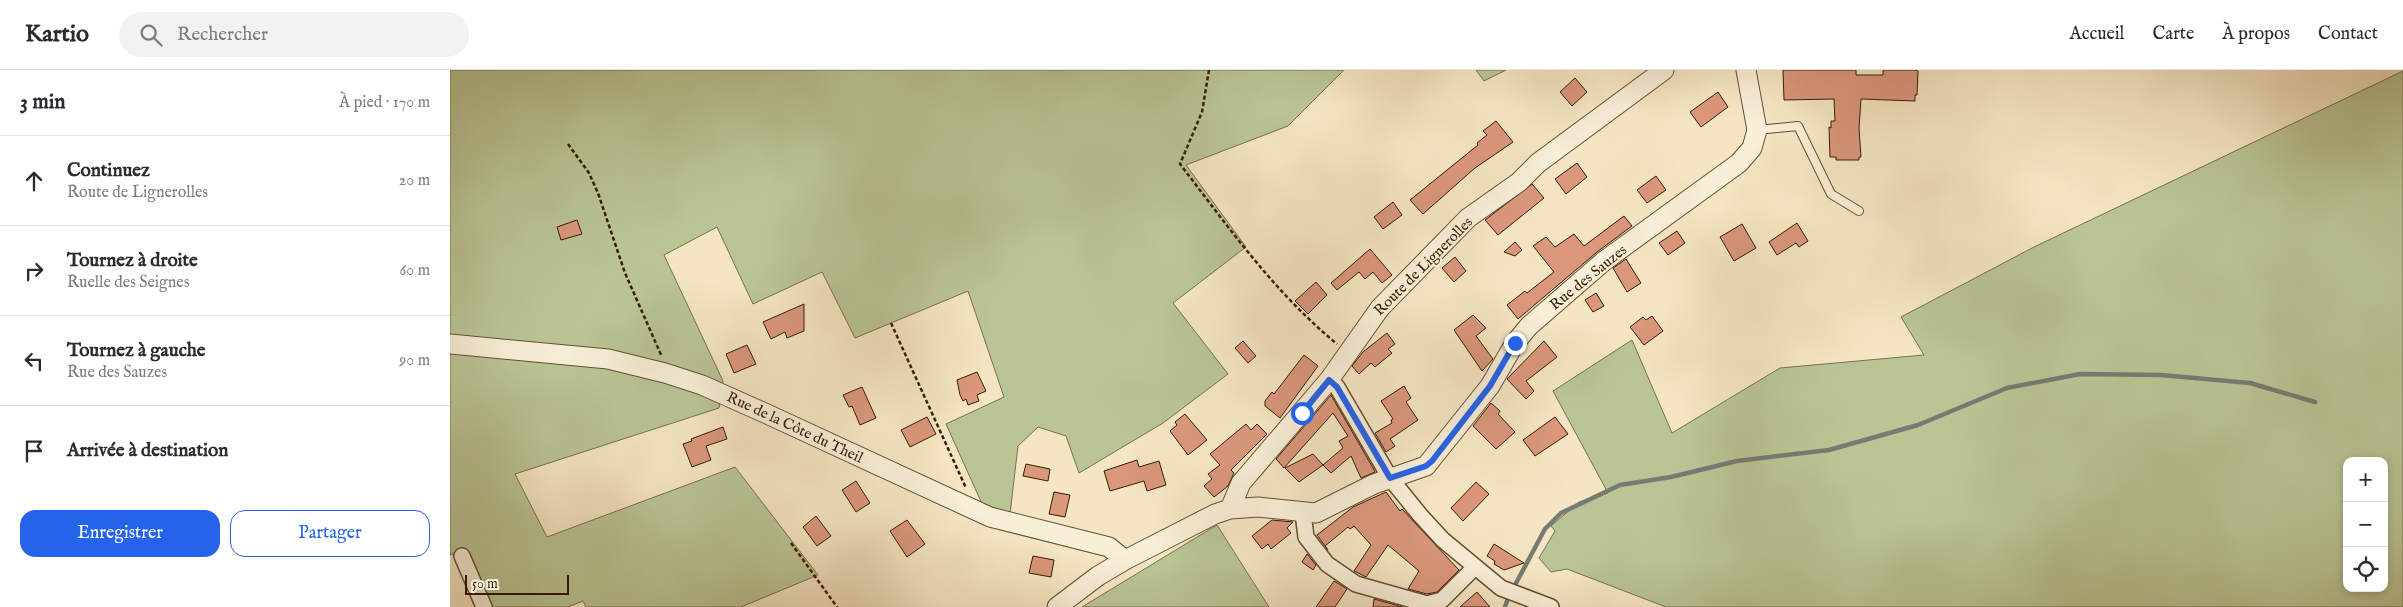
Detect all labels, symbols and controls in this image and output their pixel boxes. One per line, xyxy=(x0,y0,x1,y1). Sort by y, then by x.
search box xyxy=(119,12,469,57)
text: Kartio xyxy=(25,19,89,50)
icon: search xyxy=(137,21,165,49)
text: Rechercher xyxy=(177,23,268,47)
text: Accueil xyxy=(2070,23,2125,46)
text: Carte xyxy=(2153,23,2194,46)
text: À propos xyxy=(2222,23,2290,46)
text: Contact xyxy=(2318,23,2378,46)
text: 3 min xyxy=(20,89,65,116)
text: À pied · 170 m xyxy=(339,93,430,113)
text: Continuez xyxy=(67,159,150,183)
icon: ahead xyxy=(20,167,48,195)
text: 20 m xyxy=(399,171,430,191)
text: Route de Lignerolles xyxy=(67,183,208,203)
street label: Route de Lignerolles xyxy=(1370,213,1477,320)
street label: Rue des Sauzes xyxy=(1546,241,1631,314)
text: Tournez à droite xyxy=(67,249,198,273)
icon: right xyxy=(20,257,48,285)
text: 60 m xyxy=(400,261,430,281)
text: Ruelle des Seignes xyxy=(67,273,189,293)
route end xyxy=(1504,332,1527,355)
text: Tournez à gauche xyxy=(67,339,206,363)
icon: left xyxy=(20,347,48,375)
text: 90 m xyxy=(399,351,430,371)
text: Rue des Sauzes xyxy=(67,363,167,383)
street label: Rue de la Côte du Theil xyxy=(724,387,867,468)
route start xyxy=(1291,402,1314,425)
icon: arrive xyxy=(20,437,48,465)
text: Arrivée à destination xyxy=(67,439,228,463)
map controls xyxy=(2343,457,2388,592)
button: + xyxy=(2343,457,2388,502)
button: − xyxy=(2343,502,2388,547)
button: Enregistrer xyxy=(20,510,220,557)
button: Partager xyxy=(230,510,430,557)
button: locate xyxy=(2343,547,2388,592)
scale bar xyxy=(465,572,569,595)
text: 50 m xyxy=(472,575,498,593)

